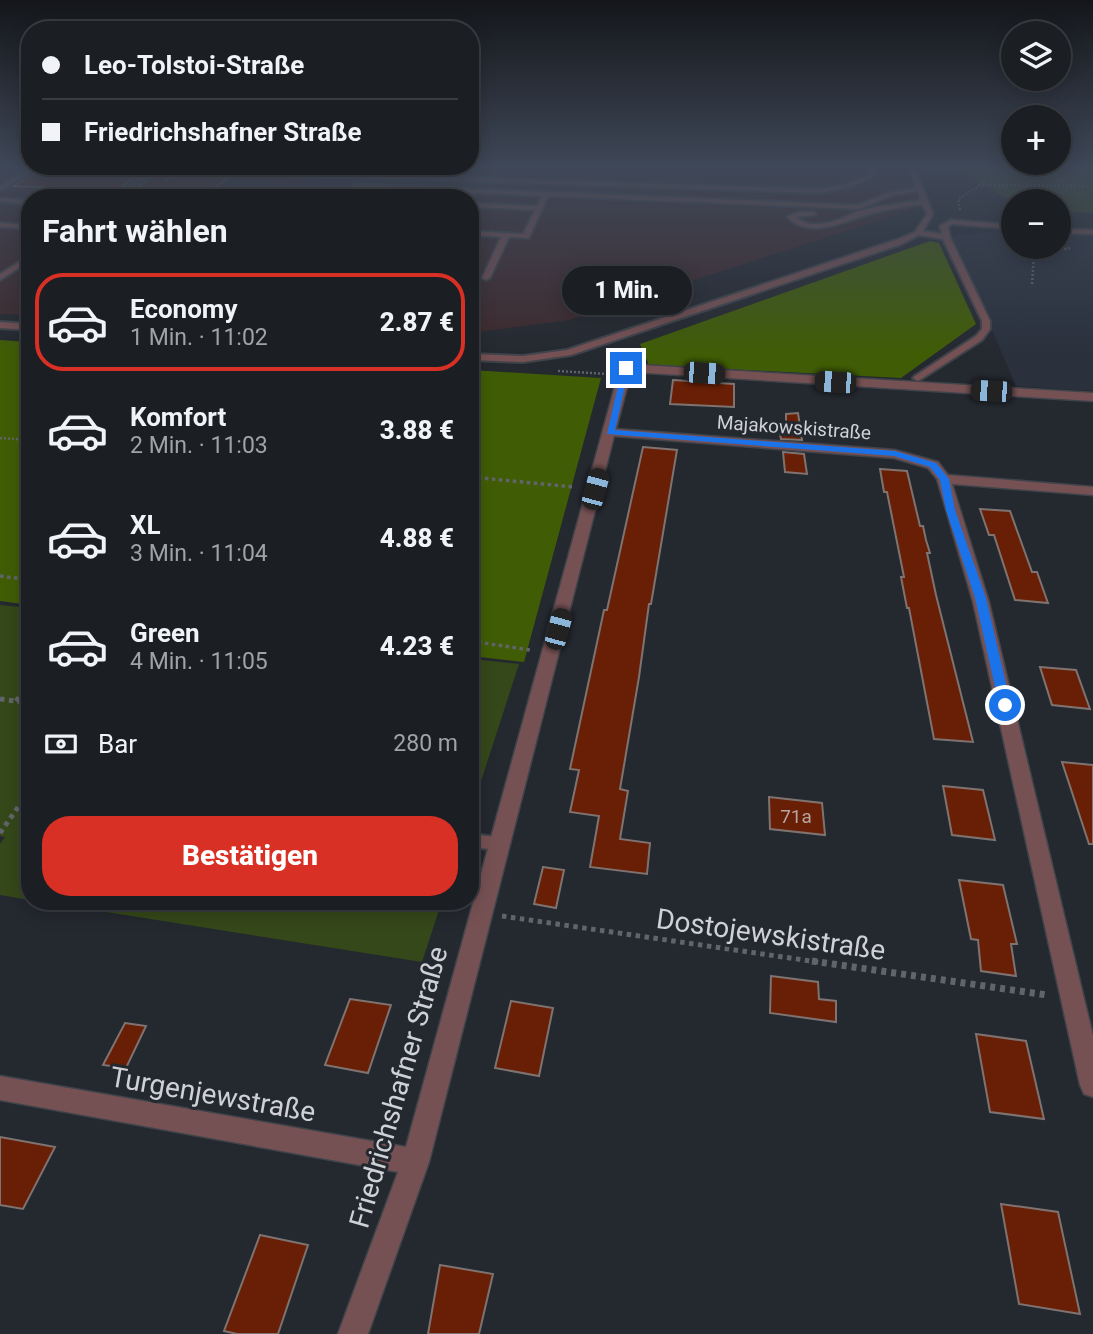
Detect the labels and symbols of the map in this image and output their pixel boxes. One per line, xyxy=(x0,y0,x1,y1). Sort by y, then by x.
callout: 1 Min. xyxy=(561,266,691,316)
route end xyxy=(610,352,642,384)
car xyxy=(683,361,726,385)
car xyxy=(814,370,857,394)
car xyxy=(970,379,1013,403)
street label: Majakowskistraße xyxy=(716,411,872,444)
car xyxy=(580,466,611,512)
car xyxy=(543,606,574,652)
route start xyxy=(989,689,1021,721)
house number: 71a xyxy=(780,805,812,828)
street label: Dostojewskistraße xyxy=(654,902,888,967)
street label: Friedrichshafner Straße xyxy=(342,942,455,1232)
street label: Turgenjewstraße xyxy=(108,1060,318,1129)

